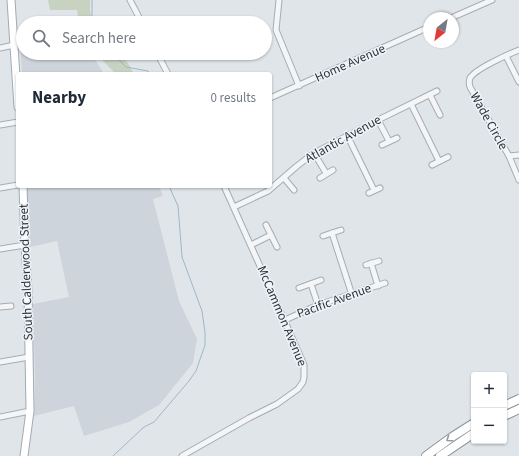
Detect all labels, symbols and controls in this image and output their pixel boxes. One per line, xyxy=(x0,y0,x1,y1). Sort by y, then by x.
north arrow xyxy=(423,12,459,48)
search box xyxy=(16,16,272,60)
icon: search xyxy=(30,27,52,49)
text: Search here xyxy=(62,28,136,49)
street label: Home Avenue xyxy=(312,39,388,87)
text: Nearby xyxy=(32,86,86,110)
text: 0 results xyxy=(211,89,256,107)
street label: Wade Circle xyxy=(466,89,512,153)
street label: Atlantic Avenue xyxy=(302,111,384,167)
street label: South Calderwood Street xyxy=(15,203,37,341)
street label: McCammon Avenue xyxy=(253,263,311,369)
street label: Pacific Avenue xyxy=(294,279,374,323)
map controls xyxy=(471,372,507,444)
button: + xyxy=(471,372,507,408)
button: − xyxy=(471,408,507,444)
one-way arrow xyxy=(447,434,454,441)

